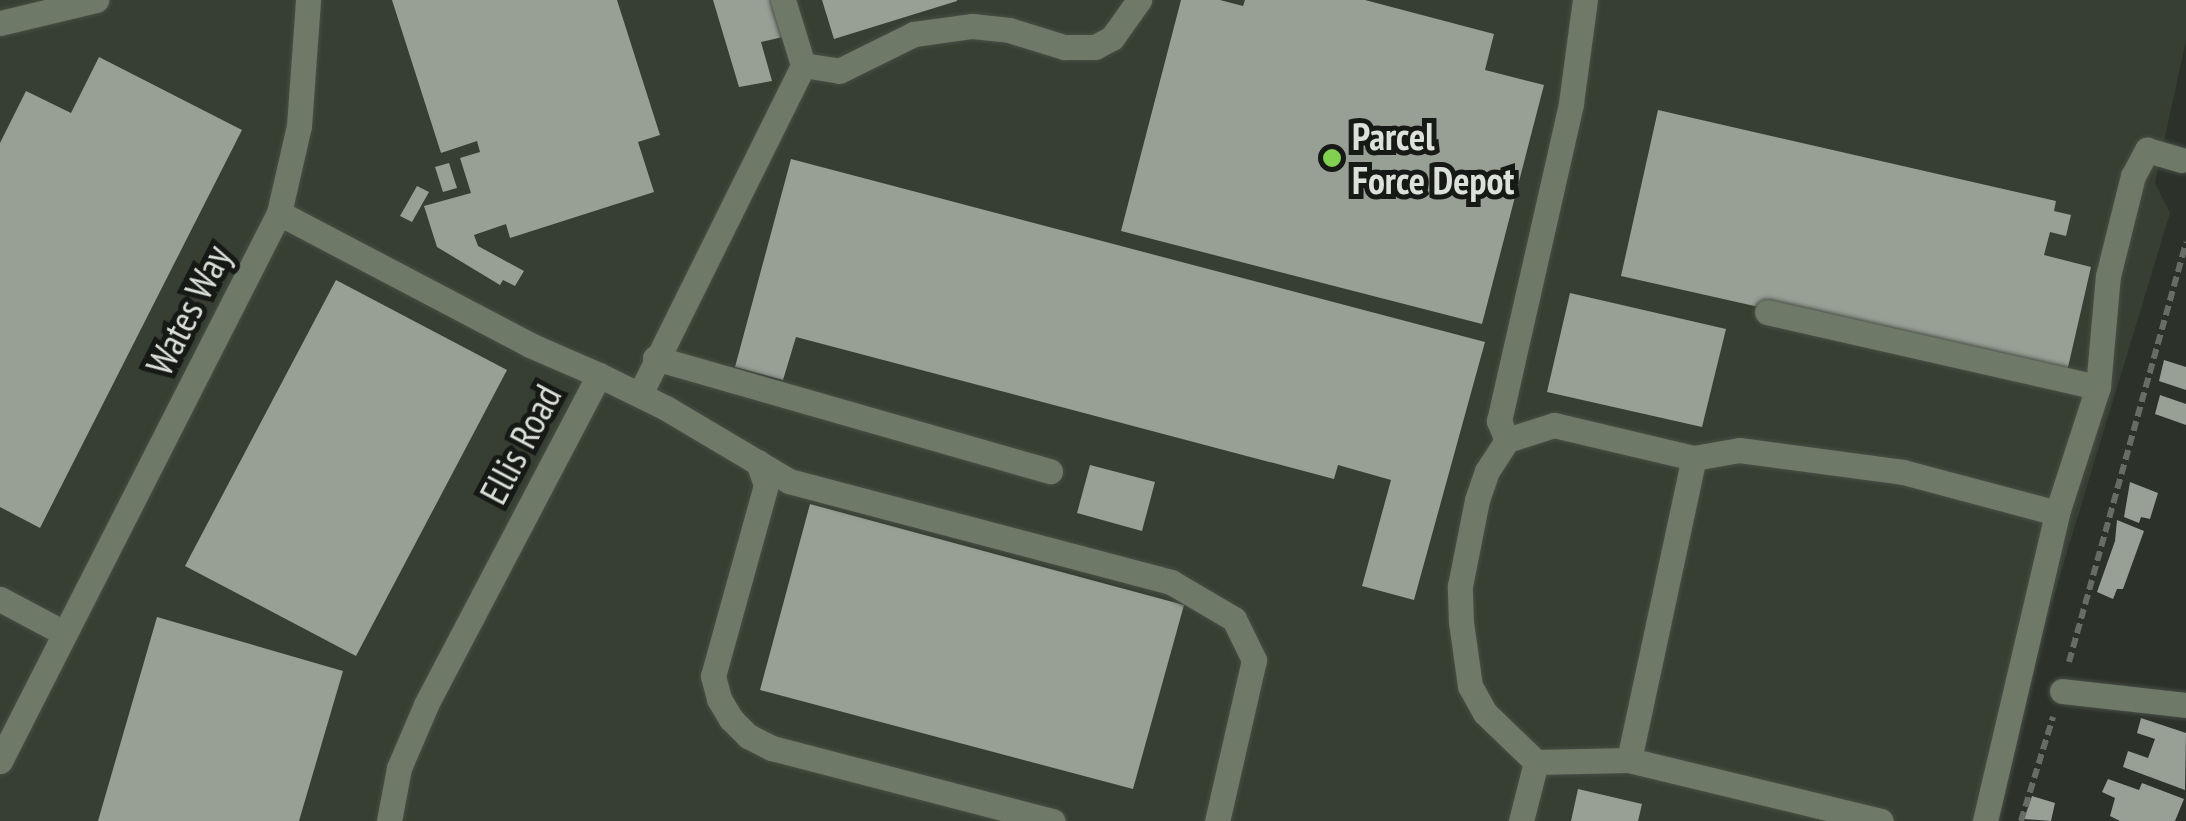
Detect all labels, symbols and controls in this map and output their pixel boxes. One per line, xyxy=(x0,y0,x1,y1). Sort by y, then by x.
place label: Parcel Force Depot xyxy=(1352,113,1514,202)
marker: Parcel Force Depot xyxy=(1321,147,1343,169)
street label: Wates Way xyxy=(136,237,240,383)
street label: Ellis Road xyxy=(470,377,570,511)

